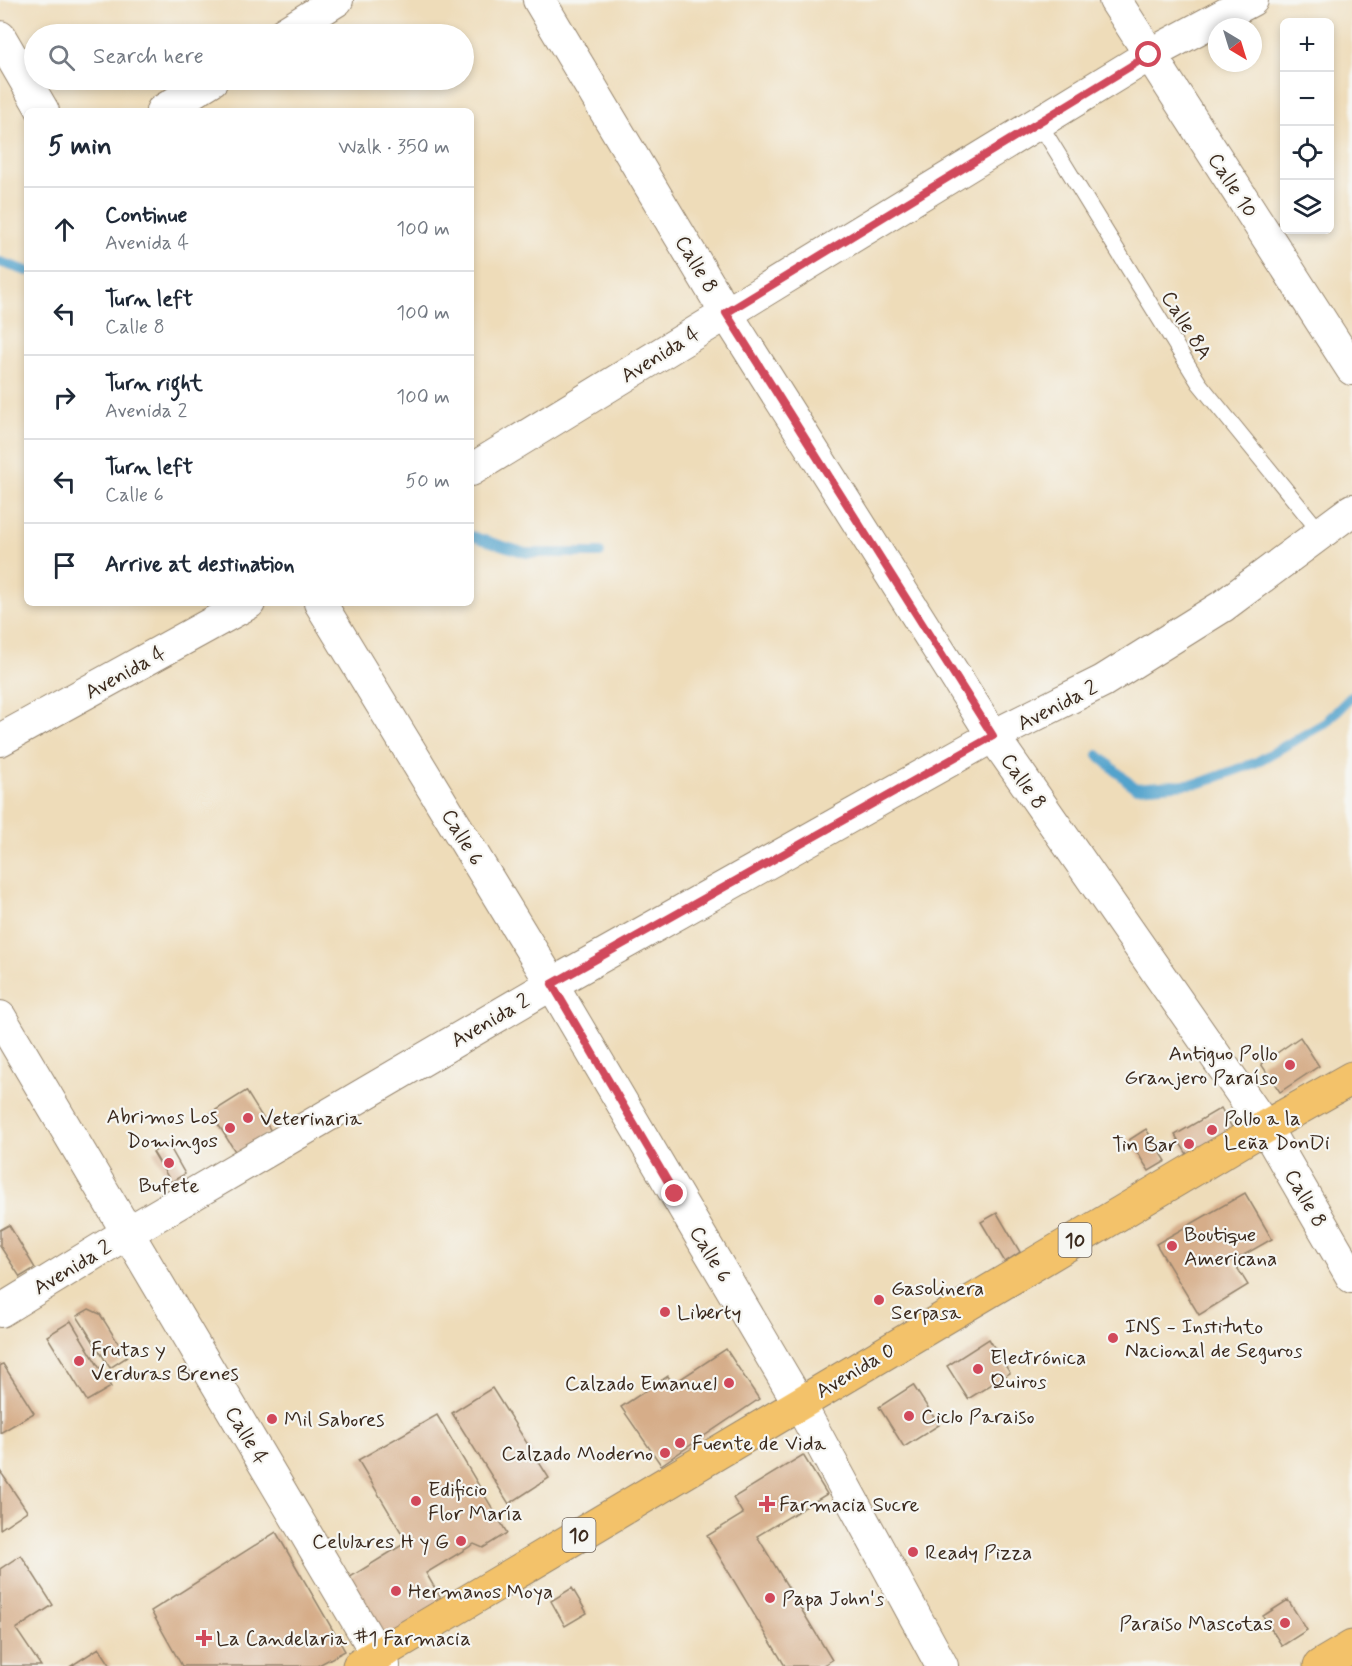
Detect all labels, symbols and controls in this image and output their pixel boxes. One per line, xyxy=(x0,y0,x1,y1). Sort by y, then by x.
north arrow xyxy=(1208,18,1262,72)
map controls xyxy=(1280,18,1334,234)
button: + xyxy=(1280,18,1334,72)
search box xyxy=(24,24,474,90)
icon: search xyxy=(45,41,78,74)
route start xyxy=(1135,41,1161,67)
text: Search here xyxy=(93,43,204,71)
button: − xyxy=(1280,72,1334,126)
button: locate xyxy=(1280,126,1334,180)
text: 5 min xyxy=(48,130,112,164)
text: Walk · 350 m xyxy=(338,134,450,161)
street label: Calle 10 xyxy=(1201,148,1264,223)
button: layers xyxy=(1280,180,1334,234)
text: Continue xyxy=(105,202,187,230)
icon: ahead xyxy=(48,213,81,246)
text: 100 m xyxy=(396,216,450,243)
text: Avenida 4 xyxy=(105,230,189,257)
street label: Calle 8 xyxy=(668,230,724,299)
text: Turn left xyxy=(105,286,193,314)
street label: Calle 8A xyxy=(1154,286,1218,365)
icon: left xyxy=(48,297,81,330)
text: 100 m xyxy=(396,300,450,327)
text: Calle 8 xyxy=(105,314,165,341)
street label: Avenida 4 xyxy=(616,320,705,390)
text: Turn right xyxy=(105,370,203,398)
icon: right xyxy=(48,381,81,414)
text: 100 m xyxy=(396,384,450,411)
text: Avenida 2 xyxy=(105,398,187,425)
text: Turn left xyxy=(105,454,193,482)
icon: left xyxy=(48,465,81,498)
text: 50 m xyxy=(405,468,450,495)
text: Calle 6 xyxy=(105,482,164,509)
icon: arrive xyxy=(48,549,81,582)
text: Arrive at destination xyxy=(105,551,295,579)
street label: Avenida 4 xyxy=(80,639,171,707)
street label: Avenida 2 xyxy=(1013,674,1102,738)
street label: Calle 8 xyxy=(994,748,1053,815)
street label: Calle 6 xyxy=(434,804,490,871)
street label: Avenida 2 xyxy=(446,987,535,1055)
place label: Antiguo Pollo Granjero Paraíso xyxy=(1124,1040,1278,1092)
marker: Antiguo Pollo Granjero Paraíso xyxy=(1283,1058,1297,1072)
place label: Abrimos Los Domingos xyxy=(106,1103,218,1155)
place label: Veterinaria xyxy=(260,1105,362,1133)
place label: Pollo a la Leña DonDi xyxy=(1224,1105,1330,1157)
marker: Veterinaria xyxy=(241,1111,255,1125)
marker: Abrimos Los Domingos xyxy=(223,1121,237,1135)
marker: Pollo a la Leña DonDi xyxy=(1205,1123,1219,1137)
place label: Tin Bar xyxy=(1112,1131,1177,1159)
marker: Tin Bar xyxy=(1182,1137,1196,1151)
marker: Bufete xyxy=(162,1156,176,1170)
street label: Calle 8 xyxy=(1277,1164,1333,1233)
place label: Bufete xyxy=(139,1172,200,1200)
route end xyxy=(661,1180,687,1206)
street label: Calle 6 xyxy=(682,1221,738,1288)
place label: Boutique Americana xyxy=(1184,1221,1277,1273)
road number: 10 xyxy=(1058,1223,1092,1257)
street label: Avenida 2 xyxy=(28,1234,117,1302)
marker: Boutique Americana xyxy=(1165,1239,1179,1253)
place label: Gasolinera Serpasa xyxy=(891,1275,984,1327)
marker: Gasolinera Serpasa xyxy=(872,1293,886,1307)
place label: Liberty xyxy=(677,1299,741,1327)
marker: Liberty xyxy=(658,1305,672,1319)
place label: INS - Instituto Nacional de Seguros xyxy=(1125,1313,1302,1365)
marker: INS - Instituto Nacional de Seguros xyxy=(1106,1331,1120,1345)
place label: Frutas y Verduras Brenes xyxy=(91,1336,239,1388)
street label: Avenida 0 xyxy=(811,1336,900,1405)
place label: Electrónica Quiros xyxy=(990,1344,1086,1396)
marker: Frutas y Verduras Brenes xyxy=(72,1354,86,1368)
marker: Electrónica Quiros xyxy=(971,1362,985,1376)
place label: Calzado Emanuel xyxy=(565,1370,717,1398)
marker: Calzado Emanuel xyxy=(722,1376,736,1390)
street label: Calle 4 xyxy=(218,1401,274,1470)
place label: Ciclo Paraiso xyxy=(921,1403,1035,1431)
place label: Mil Sabores xyxy=(284,1406,384,1434)
marker: Ciclo Paraiso xyxy=(902,1409,916,1423)
marker: Mil Sabores xyxy=(265,1412,279,1426)
place label: Fuente de Vida xyxy=(692,1430,827,1458)
marker: Fuente de Vida xyxy=(673,1436,687,1450)
place label: Calzado Moderno xyxy=(501,1440,653,1468)
marker: Calzado Moderno xyxy=(658,1446,672,1460)
place label: Edificio Flor María xyxy=(428,1476,523,1528)
place label: Farmacia Sucre xyxy=(779,1491,920,1519)
marker: Edificio Flor María xyxy=(409,1494,423,1508)
marker: Farmacia Sucre xyxy=(760,1497,774,1511)
road number: 10 xyxy=(562,1518,596,1552)
place label: Celulares H y G xyxy=(312,1528,449,1556)
marker: Celulares H y G xyxy=(454,1534,468,1548)
place label: Ready Pizza xyxy=(925,1539,1032,1567)
marker: Ready Pizza xyxy=(906,1545,920,1559)
place label: Hermanos Moya xyxy=(408,1578,553,1606)
marker: Hermanos Moya xyxy=(389,1584,403,1598)
place label: Papa John's xyxy=(782,1585,884,1613)
marker: Papa John's xyxy=(763,1591,777,1605)
place label: Paraiso Mascotas xyxy=(1119,1610,1273,1638)
marker: Paraiso Mascotas xyxy=(1278,1616,1292,1630)
place label: La Candelaria #1 Farmacia xyxy=(216,1625,471,1653)
marker: La Candelaria #1 Farmacia xyxy=(197,1631,211,1645)

